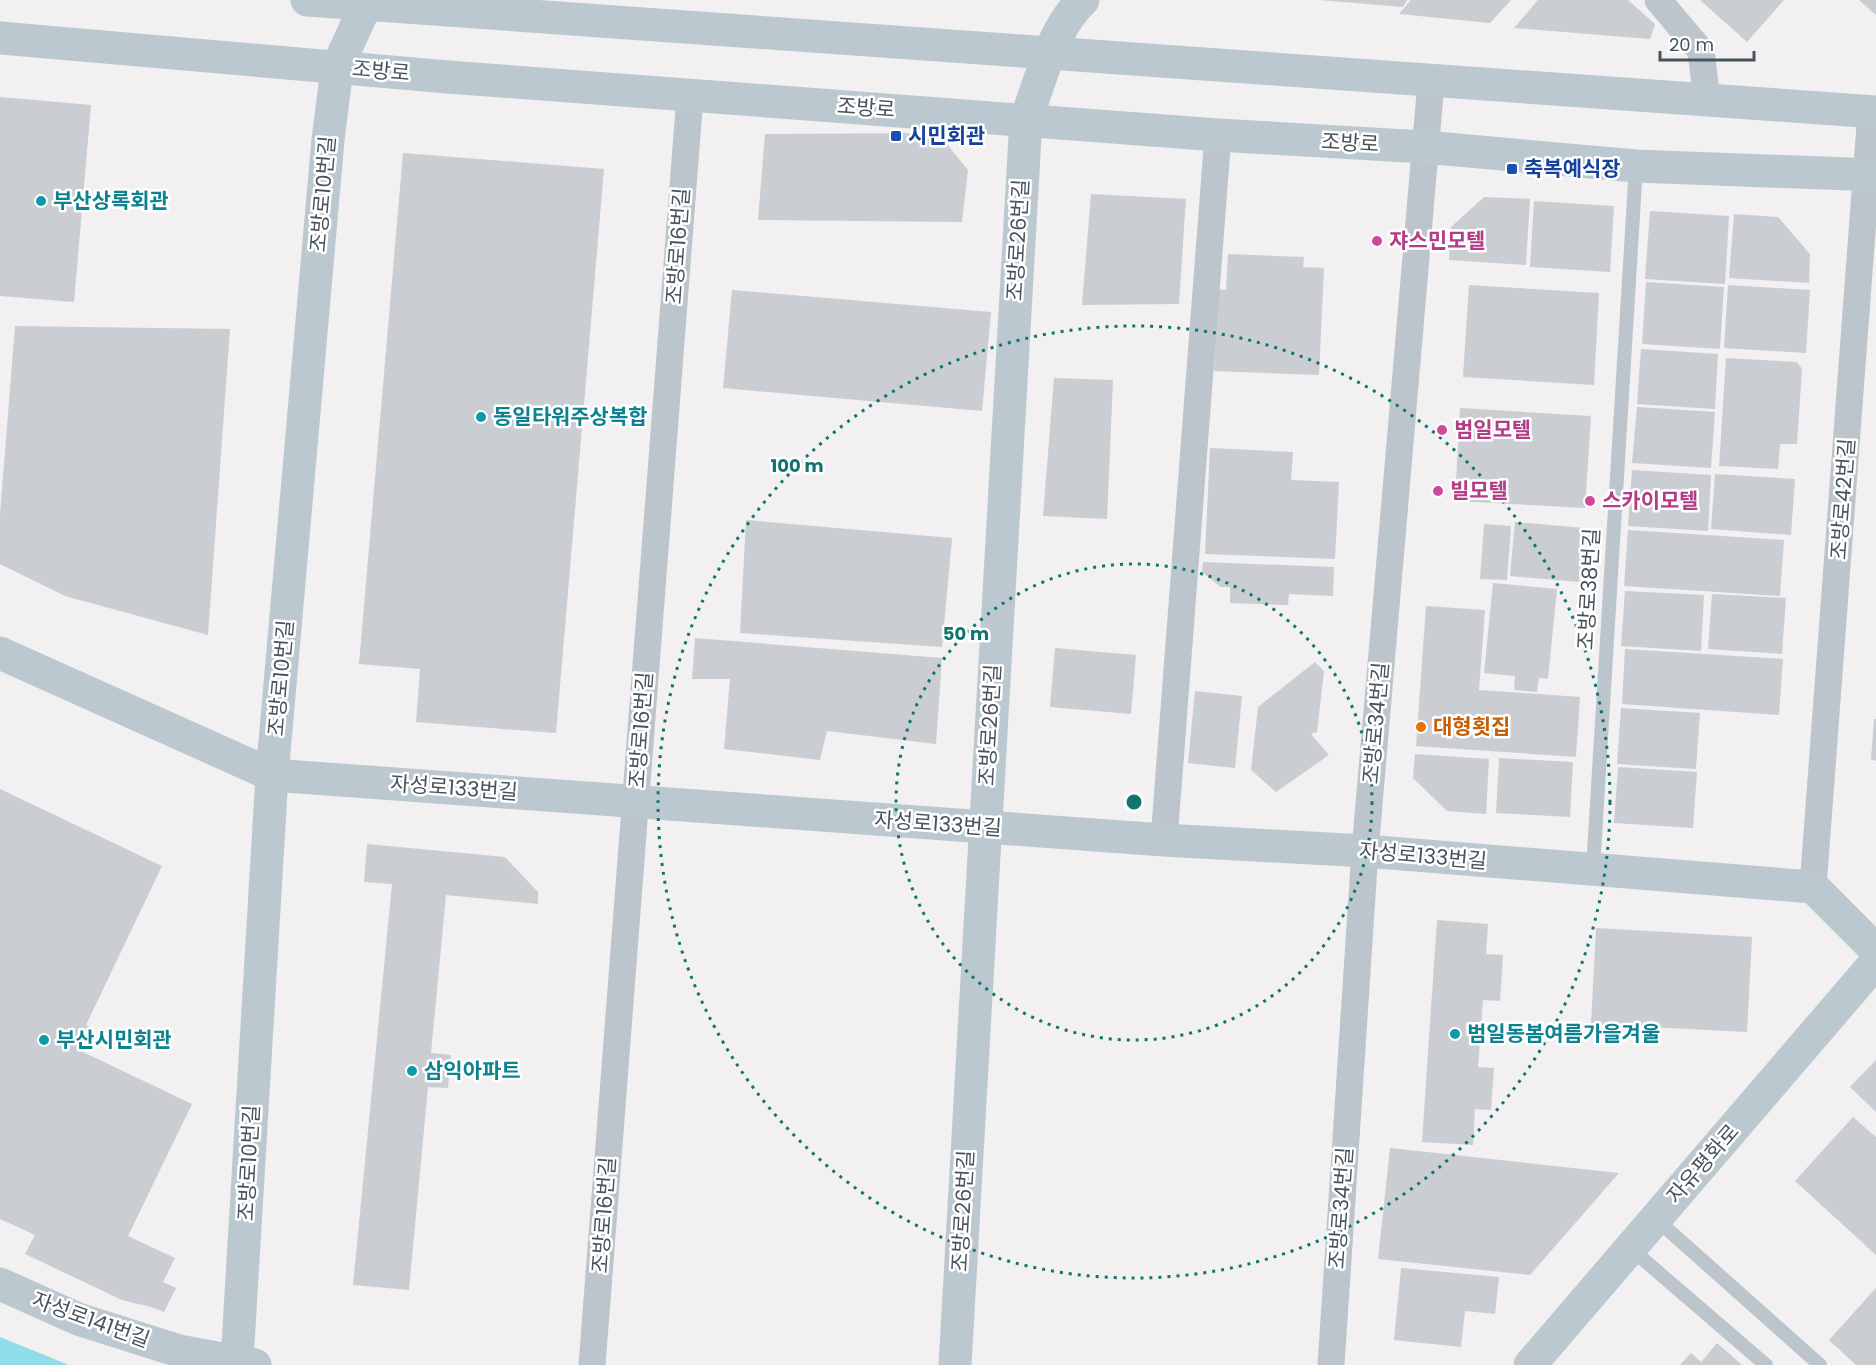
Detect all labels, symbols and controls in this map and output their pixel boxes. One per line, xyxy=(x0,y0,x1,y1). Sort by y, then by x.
scale bar xyxy=(1660,24,1754,62)
text: 20 m xyxy=(1669,32,1714,57)
street label: 조방로 xyxy=(351,54,411,87)
street label: 조방로 xyxy=(836,91,896,124)
place label: 시민회관 xyxy=(908,121,985,150)
street label: 조방로 xyxy=(1320,127,1380,158)
marker: 시민회관 xyxy=(889,129,903,143)
street label: 조방로10번길 xyxy=(303,135,342,253)
place label: 축복예식장 xyxy=(1524,154,1621,183)
marker: 축복예식장 xyxy=(1505,162,1519,176)
street label: 조방로26번길 xyxy=(1000,178,1035,302)
place label: 부산상록회관 xyxy=(53,186,169,215)
street label: 조방로16번길 xyxy=(659,187,696,305)
marker: 부산상록회관 xyxy=(34,194,48,208)
place label: 쟈스민모텔 xyxy=(1389,226,1486,255)
marker: 쟈스민모텔 xyxy=(1370,234,1384,248)
place label: 동일타워주상복합 xyxy=(493,402,648,431)
marker: 동일타워주상복합 xyxy=(474,410,488,424)
place label: 범일모텔 xyxy=(1454,415,1531,444)
marker: 범일모텔 xyxy=(1435,423,1449,437)
street label: 조방로42번길 xyxy=(1824,437,1861,561)
text: 100 m xyxy=(770,453,824,478)
place label: 빌모텔 xyxy=(1450,476,1508,505)
marker: 빌모텔 xyxy=(1431,484,1445,498)
place label: 스카이모텔 xyxy=(1602,486,1699,515)
marker: 스카이모텔 xyxy=(1583,494,1597,508)
street label: 조방로38번길 xyxy=(1571,527,1606,651)
street label: 조방로10번길 xyxy=(261,619,300,737)
text: 50 m xyxy=(943,621,989,646)
street label: 조방로34번길 xyxy=(1356,661,1395,785)
street label: 조방로26번길 xyxy=(972,663,1007,787)
street label: 조방로16번길 xyxy=(622,671,659,789)
place label: 대형횟집 xyxy=(1433,712,1510,741)
marker: 대형횟집 xyxy=(1414,720,1428,734)
street label: 자성로133번길 xyxy=(389,769,519,806)
centre of rings xyxy=(1124,792,1144,812)
street label: 자성로133번길 xyxy=(873,805,1003,842)
street label: 자성로133번길 xyxy=(1358,835,1488,876)
place label: 범일동봄여름가을겨울 xyxy=(1467,1019,1660,1048)
place label: 부산시민회관 xyxy=(56,1025,172,1054)
marker: 범일동봄여름가을겨울 xyxy=(1448,1027,1462,1041)
marker: 부산시민회관 xyxy=(37,1033,51,1047)
place label: 삼익아파트 xyxy=(424,1056,521,1085)
marker: 삼익아파트 xyxy=(405,1064,419,1078)
street label: 조방로10번길 xyxy=(231,1104,266,1222)
street label: 자유평화로 xyxy=(1660,1118,1745,1210)
street label: 조방로34번길 xyxy=(1322,1146,1359,1270)
street label: 조방로26번길 xyxy=(945,1149,980,1273)
street label: 조방로16번길 xyxy=(585,1156,622,1274)
street label: 자성로141번길 xyxy=(28,1285,154,1354)

